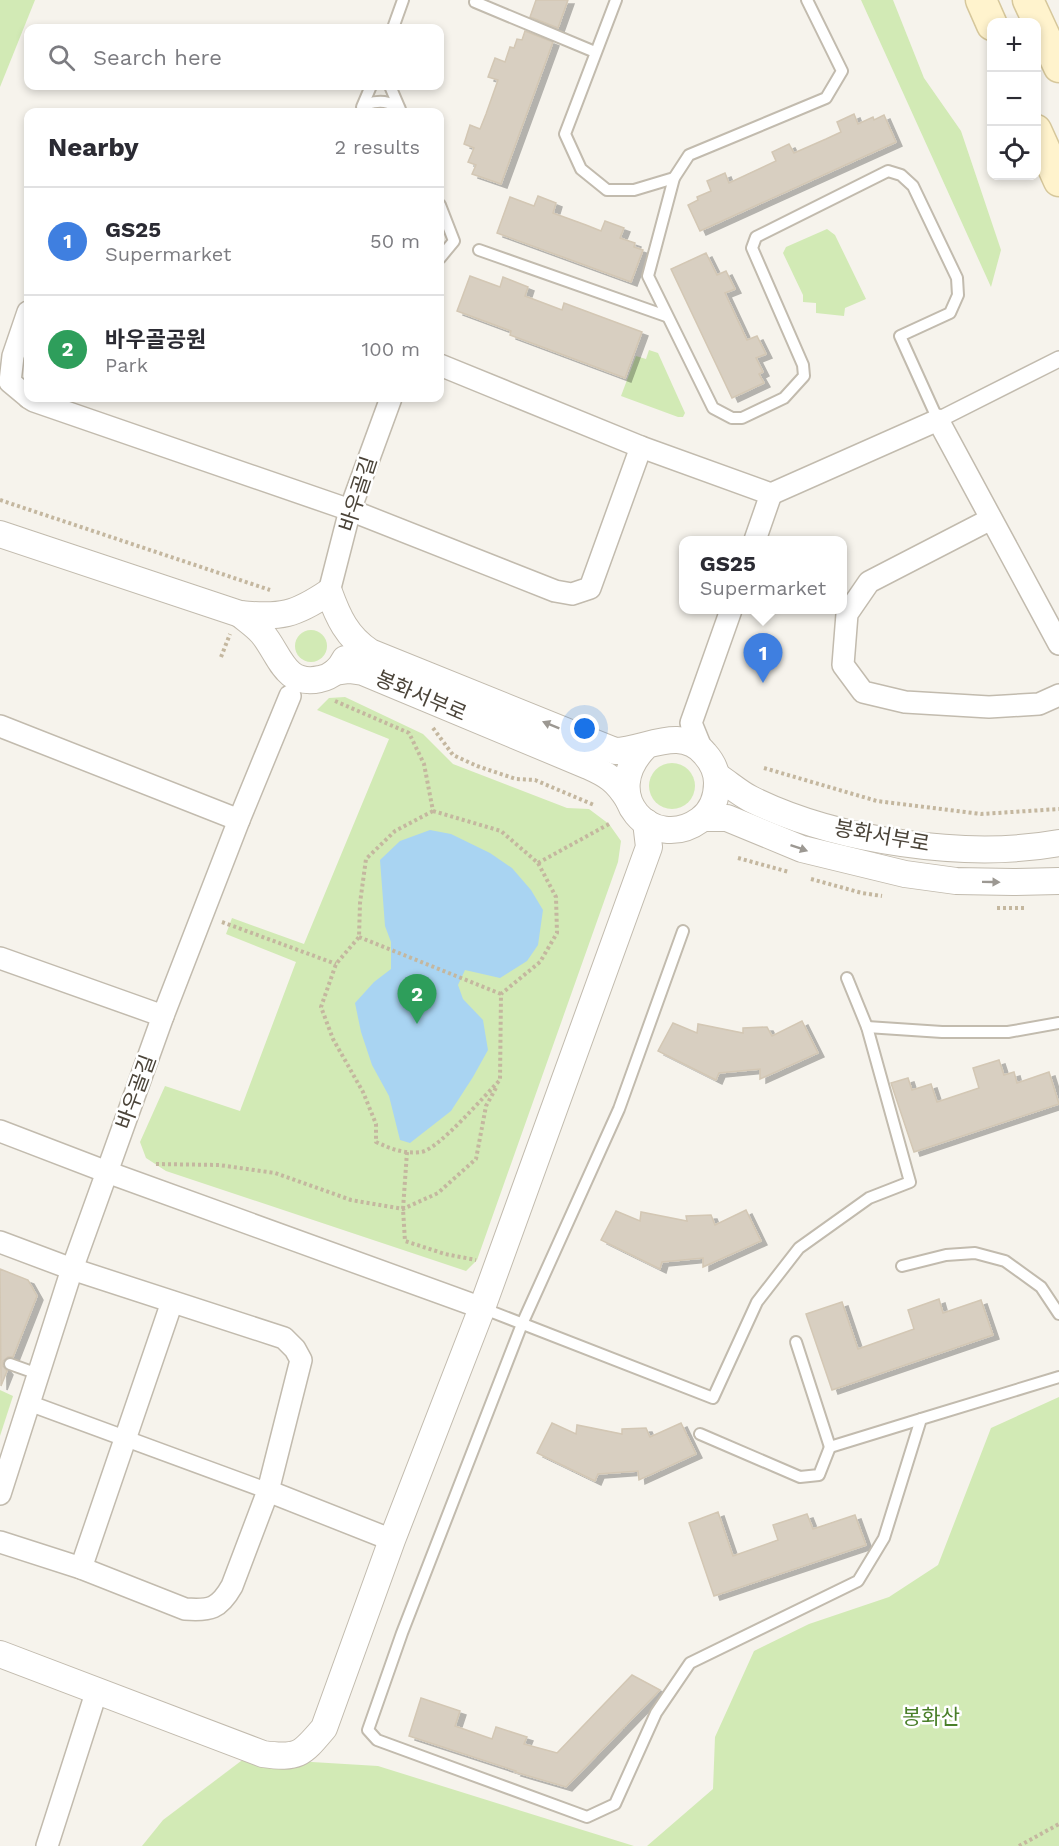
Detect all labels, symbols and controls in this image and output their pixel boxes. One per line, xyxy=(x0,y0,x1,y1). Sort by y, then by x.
map controls xyxy=(987,18,1041,180)
button: + xyxy=(987,18,1041,72)
search box xyxy=(24,24,444,90)
icon: search xyxy=(45,41,78,74)
text: Search here xyxy=(93,45,222,70)
button: − xyxy=(987,72,1041,126)
button: locate xyxy=(987,126,1041,180)
text: Nearby xyxy=(48,132,139,162)
text: 2 results xyxy=(335,135,420,159)
text: GS25 xyxy=(105,217,161,242)
text: 1 xyxy=(63,229,72,253)
text: 50 m xyxy=(370,229,420,253)
text: Supermarket xyxy=(105,242,231,266)
text: 바우골공원 xyxy=(105,327,206,352)
text: 2 xyxy=(62,337,73,361)
text: 100 m xyxy=(361,337,420,361)
text: Park xyxy=(105,353,148,377)
street label: 바우골길 xyxy=(334,453,381,534)
popup xyxy=(679,536,847,614)
text: GS25 xyxy=(700,551,756,576)
text: Supermarket xyxy=(700,576,826,600)
pin: 1 xyxy=(744,634,783,683)
street label: 봉화서부로 xyxy=(372,665,471,726)
your location xyxy=(570,714,599,743)
one-way arrow xyxy=(541,720,559,730)
street label: 봉화서부로 xyxy=(832,815,932,856)
one-way arrow xyxy=(791,843,809,853)
one-way arrow xyxy=(981,877,1000,887)
pin: 2 xyxy=(398,974,436,1024)
street label: 바우골길 xyxy=(111,1051,160,1132)
park label: 봉화산 xyxy=(902,1704,960,1729)

